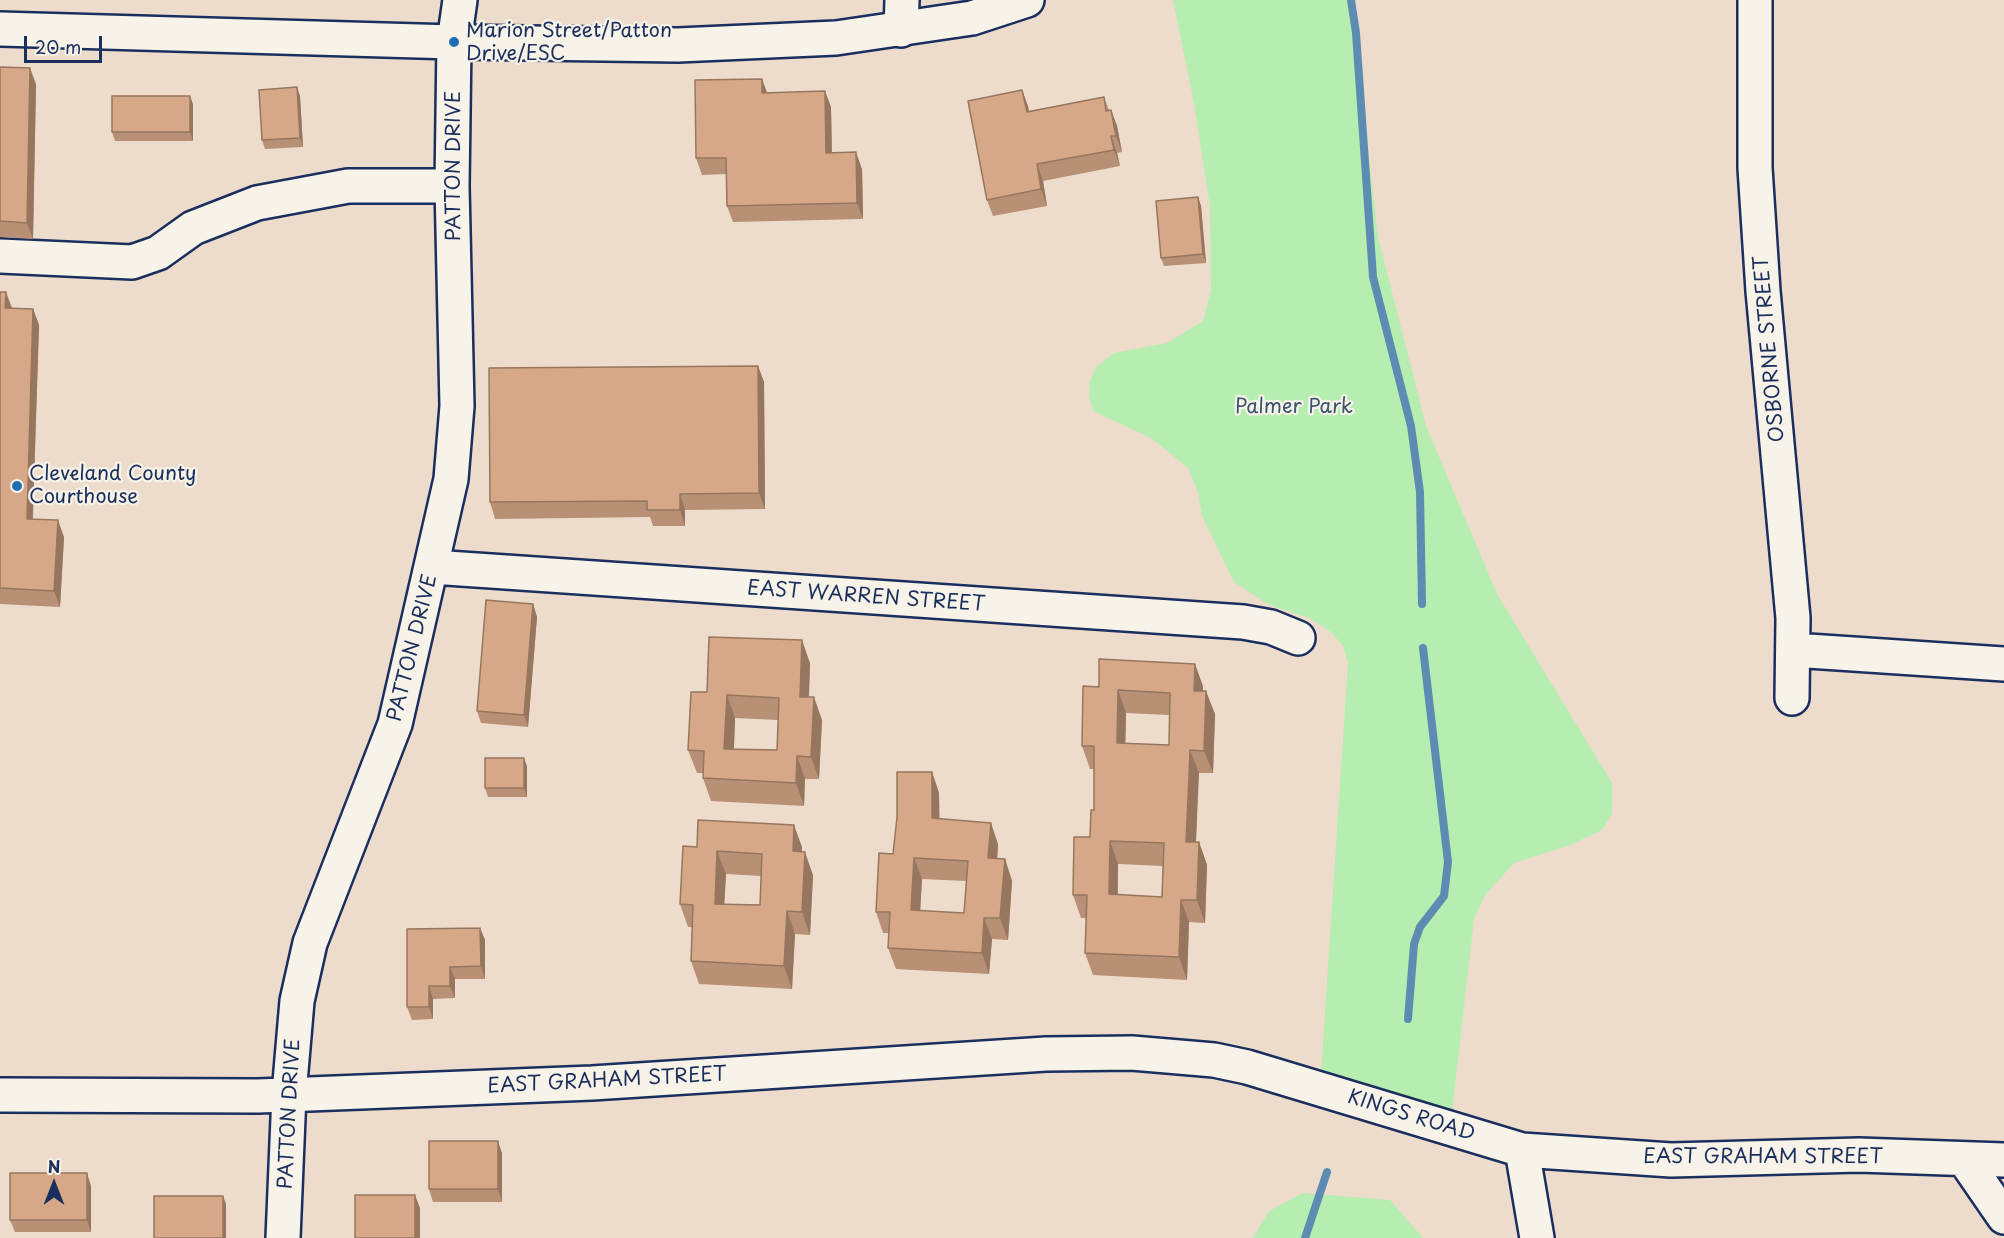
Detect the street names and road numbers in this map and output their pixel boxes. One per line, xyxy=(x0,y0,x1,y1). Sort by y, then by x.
street label: PATTON DRIVE xyxy=(442,91,466,241)
street label: OSBORNE STREET xyxy=(1750,255,1790,443)
street label: PATTON DRIVE xyxy=(383,572,443,724)
street label: EAST WARREN STREET xyxy=(746,577,986,617)
street label: PATTON DRIVE xyxy=(274,1038,306,1190)
street label: EAST GRAHAM STREET xyxy=(487,1063,727,1099)
street label: KINGS ROAD xyxy=(1344,1085,1478,1147)
street label: EAST GRAHAM STREET xyxy=(1643,1145,1883,1169)

